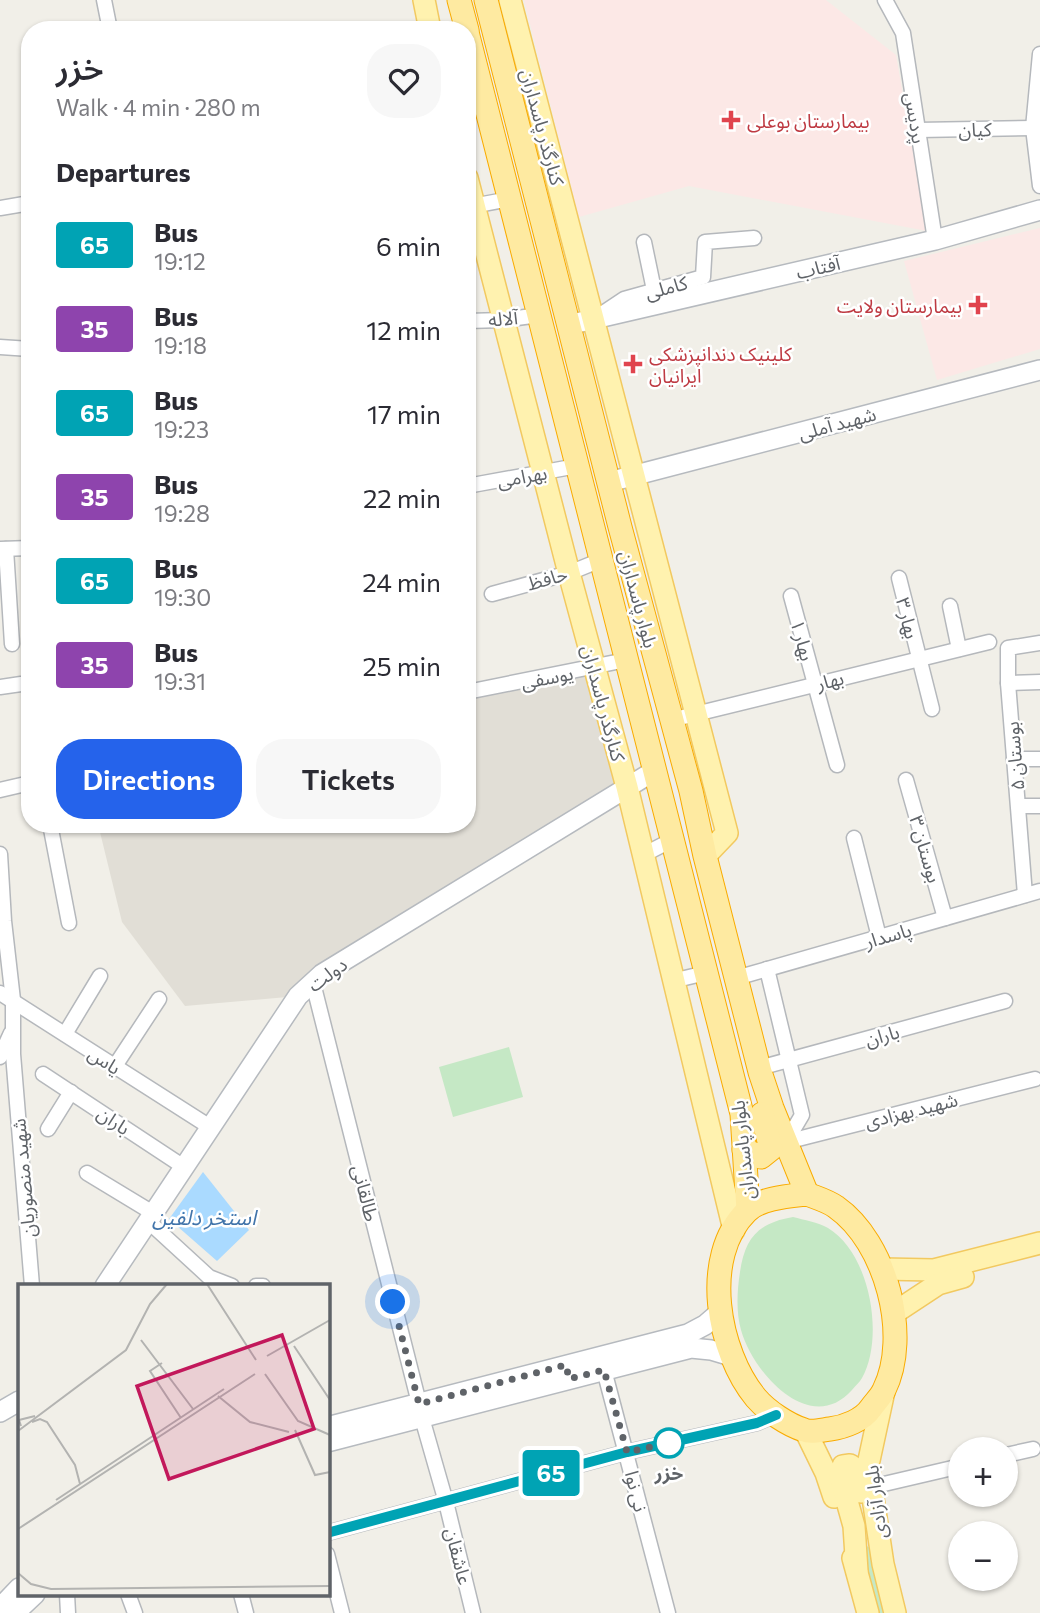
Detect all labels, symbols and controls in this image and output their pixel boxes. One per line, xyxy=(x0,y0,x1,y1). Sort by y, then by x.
button: heart xyxy=(367,44,441,118)
text: خزر xyxy=(56,46,103,87)
street label: کنارگذر پاسداران xyxy=(514,66,570,189)
street label: پردیس xyxy=(898,91,931,146)
text: Walk · 4 min · 280 m xyxy=(56,93,261,121)
place label: بیمارستان بوعلی xyxy=(747,109,870,133)
marker: بیمارستان بوعلی xyxy=(721,110,741,130)
street label: کیان xyxy=(958,117,993,141)
text: Departures xyxy=(56,156,191,187)
text: Bus xyxy=(154,216,198,247)
text: 65 xyxy=(80,230,109,259)
text: 6 min xyxy=(376,230,441,261)
text: 19:12 xyxy=(154,247,206,275)
street label: آفتاب xyxy=(794,250,844,284)
street label: کاملی xyxy=(642,270,691,305)
place label: بیمارستان ولایت xyxy=(837,294,962,318)
marker: بیمارستان ولایت xyxy=(968,295,988,315)
text: Bus xyxy=(154,300,198,331)
street label: آلاله xyxy=(487,305,520,331)
text: 35 xyxy=(81,314,108,343)
text: 12 min xyxy=(366,314,441,345)
text: 19:18 xyxy=(154,331,207,359)
place label: کلینیک دندانپزشکی ایرانیان xyxy=(649,342,793,388)
marker: کلینیک دندانپزشکی ایرانیان xyxy=(623,354,643,374)
text: Bus xyxy=(154,384,198,415)
text: 65 xyxy=(80,398,109,427)
text: 17 min xyxy=(367,398,441,429)
street label: شهید آملی xyxy=(796,402,879,445)
text: 19:23 xyxy=(154,415,209,443)
street label: بهرامی xyxy=(495,460,549,493)
text: Bus xyxy=(154,468,198,499)
text: 35 xyxy=(81,482,108,511)
text: 22 min xyxy=(363,482,441,513)
text: 19:28 xyxy=(154,499,210,527)
street label: بلوار پاسداران xyxy=(613,548,663,651)
text: Bus xyxy=(154,552,198,583)
street label: حافظ xyxy=(524,561,570,595)
text: 65 xyxy=(80,566,109,595)
text: 24 min xyxy=(362,566,441,597)
text: 19:30 xyxy=(154,583,211,611)
street label: بهار ۳ xyxy=(891,595,924,641)
street label: بهار ۱ xyxy=(786,617,820,663)
text: Bus xyxy=(154,636,198,667)
street label: کنارگذر پاسداران xyxy=(575,642,631,765)
text: 35 xyxy=(81,650,108,679)
text: 25 min xyxy=(362,650,441,681)
street label: یوسفی xyxy=(519,661,575,694)
street label: بهار xyxy=(813,666,846,696)
text: 19:31 xyxy=(154,667,206,695)
street label: بوستان ۵ xyxy=(1000,720,1029,791)
button: Directions xyxy=(56,739,242,819)
button: Tickets xyxy=(256,739,441,819)
street label: بوستان ۳ xyxy=(904,813,947,886)
street label: پاسدار xyxy=(861,917,915,955)
street label: دولت xyxy=(303,952,352,997)
street label: باران xyxy=(862,1019,902,1052)
street label: یاس xyxy=(84,1041,126,1080)
street label: شهید بهزادی xyxy=(862,1087,960,1134)
street label: بلوار پاسداران xyxy=(725,1099,761,1201)
street label: باران xyxy=(93,1101,135,1140)
street label: شهید منصوریان xyxy=(6,1117,41,1239)
street label: طالقانی xyxy=(347,1162,384,1224)
water label: استخر دلفین xyxy=(152,1204,258,1230)
inset map xyxy=(18,1284,329,1596)
your location xyxy=(375,1284,410,1319)
marker: خزر xyxy=(654,1428,684,1458)
map controls xyxy=(948,1437,1018,1591)
button: + xyxy=(948,1437,1018,1507)
line badge: 65 xyxy=(520,1450,582,1496)
text: 65 xyxy=(537,1458,565,1487)
place label: خزر xyxy=(654,1461,683,1485)
street label: بلوار آزادی xyxy=(859,1464,892,1540)
street label: نی نوا xyxy=(620,1468,653,1514)
button: − xyxy=(948,1521,1018,1591)
street label: عاشقان xyxy=(441,1525,477,1587)

